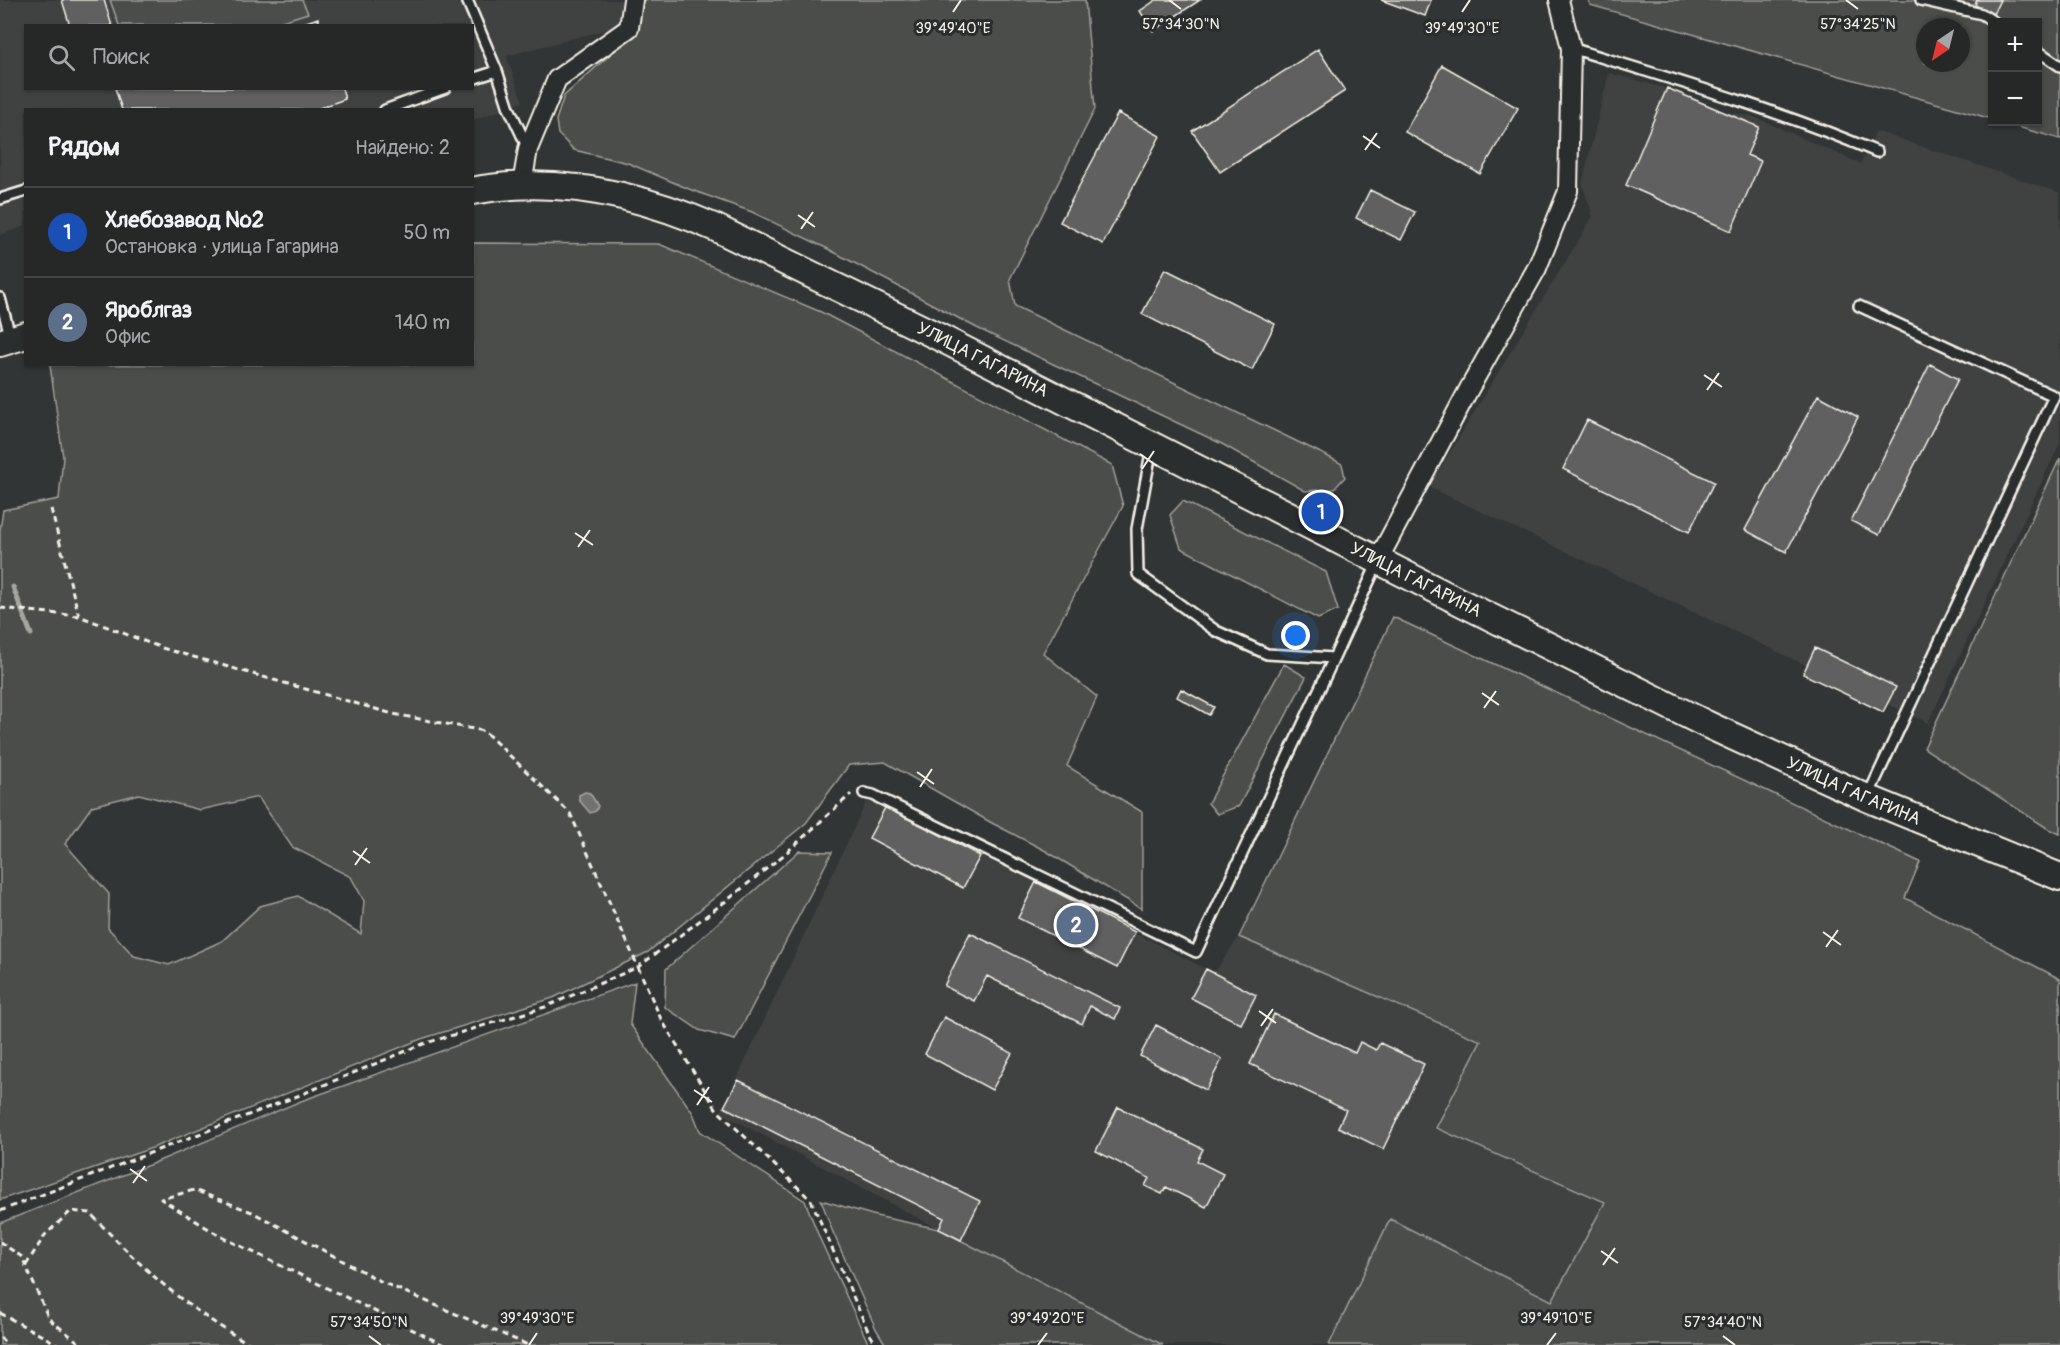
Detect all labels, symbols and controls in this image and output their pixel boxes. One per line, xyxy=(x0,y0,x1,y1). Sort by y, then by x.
text: 57°34'30"N xyxy=(1142,15,1220,34)
text: 57°34'25"N xyxy=(1820,15,1896,34)
north arrow xyxy=(1916,18,1970,72)
map controls xyxy=(1988,18,2042,126)
button: + xyxy=(1988,18,2042,72)
text: 39°49'40"E xyxy=(916,19,991,38)
text: 39°49'30"E xyxy=(1425,19,1499,38)
search box xyxy=(24,24,474,90)
icon: search xyxy=(45,41,78,74)
text: Поиск xyxy=(93,43,150,71)
button: − xyxy=(1988,72,2042,126)
text: Рядом xyxy=(48,131,120,163)
text: Найдено: 2 xyxy=(355,135,450,160)
text: Хлебозавод №2 xyxy=(105,206,264,234)
text: 1 xyxy=(64,220,71,245)
text: 50 m xyxy=(403,220,450,245)
text: Остановка · улица Гагарина xyxy=(105,234,339,259)
text: Яроблгаз xyxy=(105,296,192,324)
text: 2 xyxy=(62,310,73,335)
text: 140 m xyxy=(395,310,450,335)
street label: УЛИЦА ГАГАРИНА xyxy=(913,317,1052,403)
text: Офис xyxy=(105,324,151,349)
pin: 1 xyxy=(1302,490,1340,534)
street label: УЛИЦА ГАГАРИНА xyxy=(1346,537,1486,623)
your location xyxy=(1281,621,1310,650)
street label: УЛИЦА ГАГАРИНА xyxy=(1783,752,1924,831)
pin: 2 xyxy=(1056,902,1096,948)
text: 39°49'30"E xyxy=(500,1309,574,1328)
text: 39°49'20"E xyxy=(1010,1309,1084,1328)
text: 39°49'10"E xyxy=(1520,1309,1592,1328)
text: 57°34'50"N xyxy=(330,1313,408,1332)
text: 57°34'40"N xyxy=(1684,1313,1762,1332)

